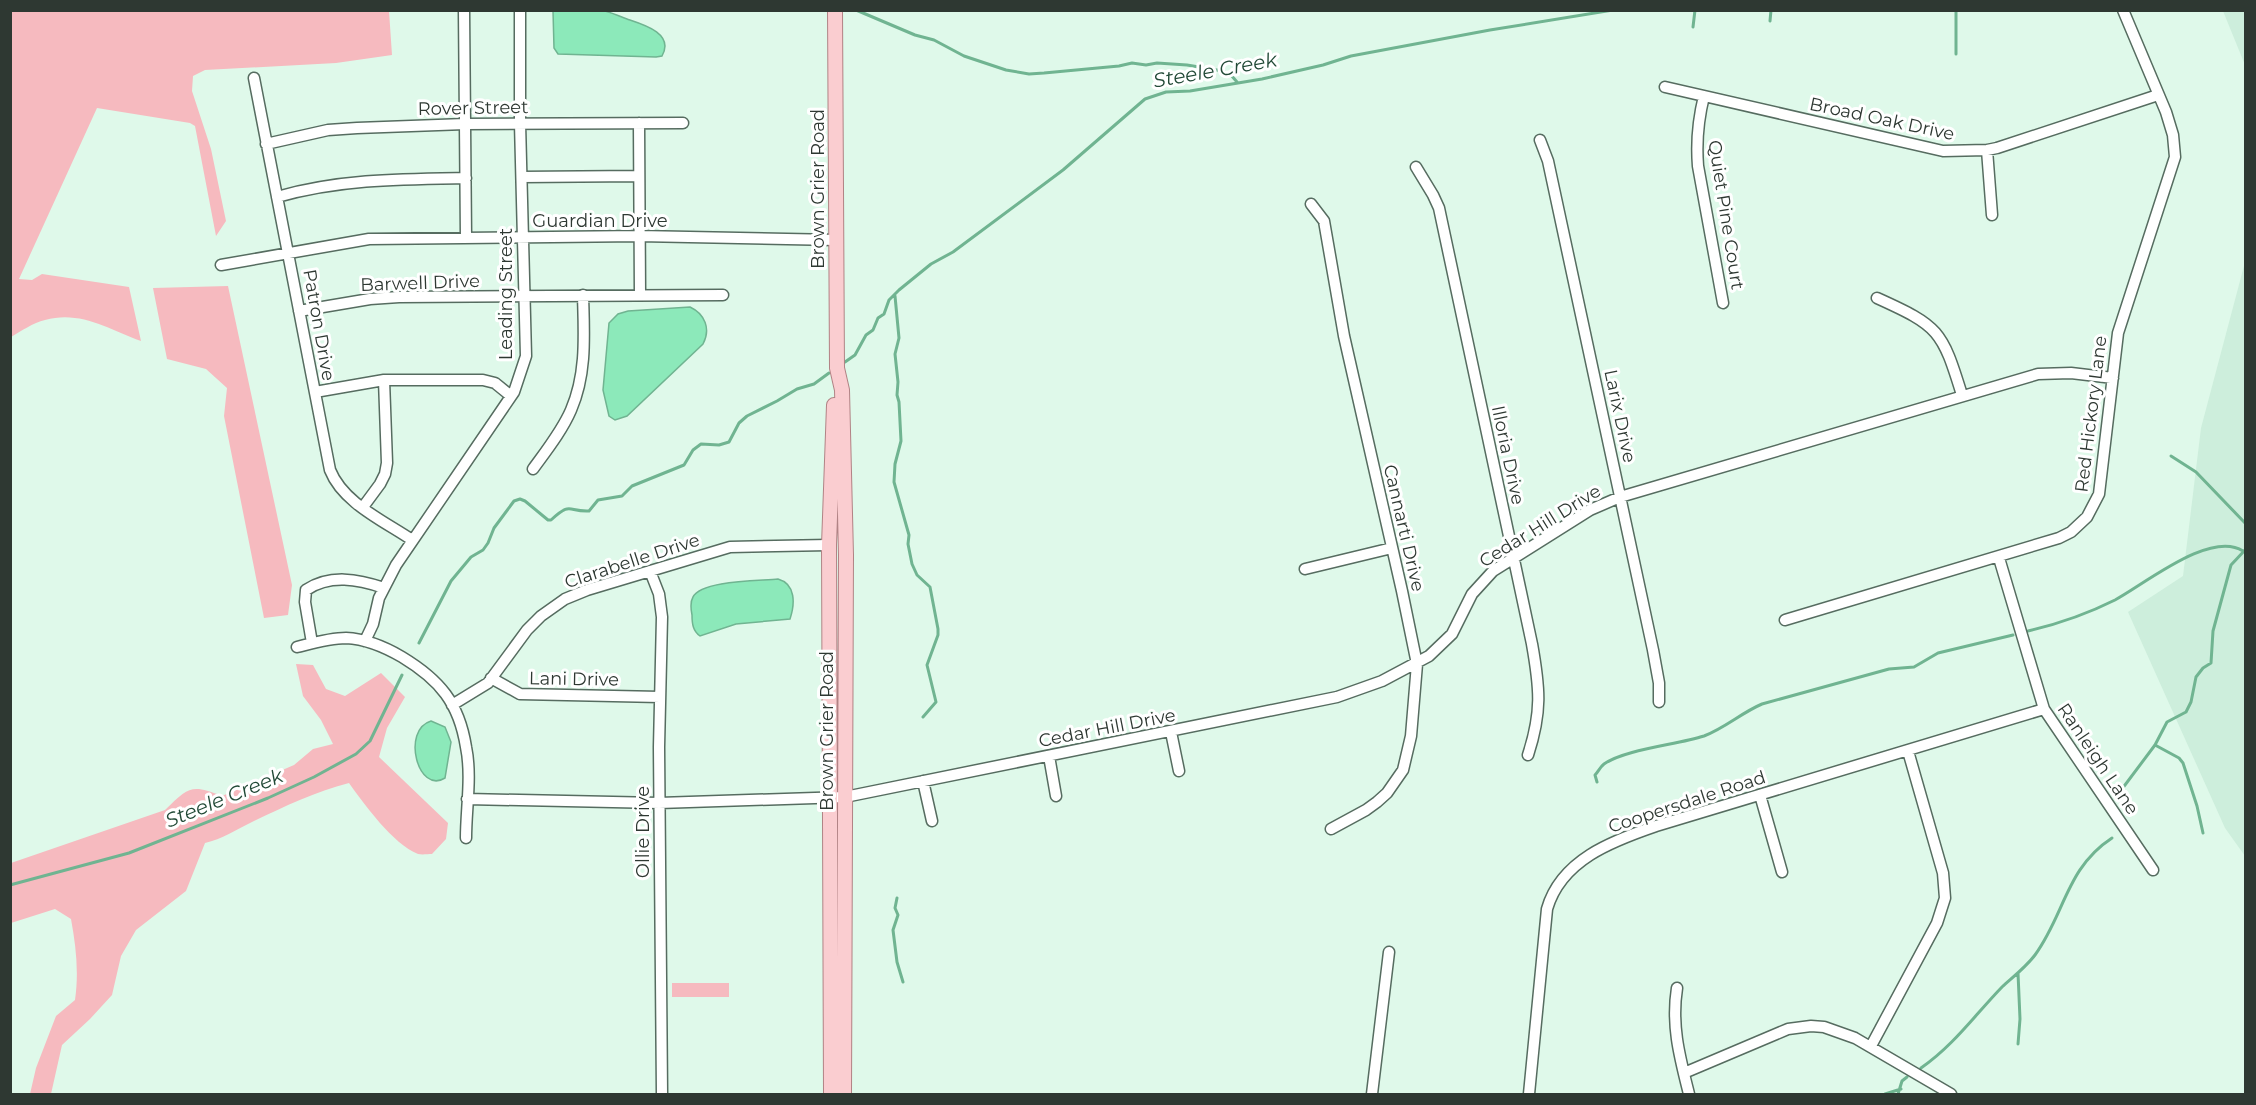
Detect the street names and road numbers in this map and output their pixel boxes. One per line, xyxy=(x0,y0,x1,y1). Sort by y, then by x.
street label: Broad Oak Drive xyxy=(1807,93,1957,145)
street label: Rover Street xyxy=(417,96,529,120)
street label: Brown Grier Road xyxy=(807,109,829,269)
street label: Quiet Pine Court xyxy=(1703,139,1749,291)
street label: Guardian Drive xyxy=(532,210,668,232)
street label: Leading Street xyxy=(495,228,517,360)
street label: Patron Drive xyxy=(298,268,340,383)
street label: Barwell Drive xyxy=(360,270,480,296)
street label: Red Hickory Lane xyxy=(2070,334,2112,494)
street label: Larix Drive xyxy=(1599,367,1641,465)
street label: Illoria Drive xyxy=(1487,403,1529,507)
street label: Cannarti Drive xyxy=(1379,462,1429,594)
street label: Cedar Hill Drive xyxy=(1475,480,1605,572)
street label: Clarabelle Drive xyxy=(562,529,702,593)
street label: Brown Grier Road xyxy=(816,651,838,811)
street label: Lani Drive xyxy=(529,667,619,691)
street label: Ranleigh Lane xyxy=(2053,699,2143,819)
street label: Cedar Hill Drive xyxy=(1037,704,1177,752)
street label: Coopersdale Road xyxy=(1605,766,1769,838)
street label: Ollie Drive xyxy=(632,786,654,878)

